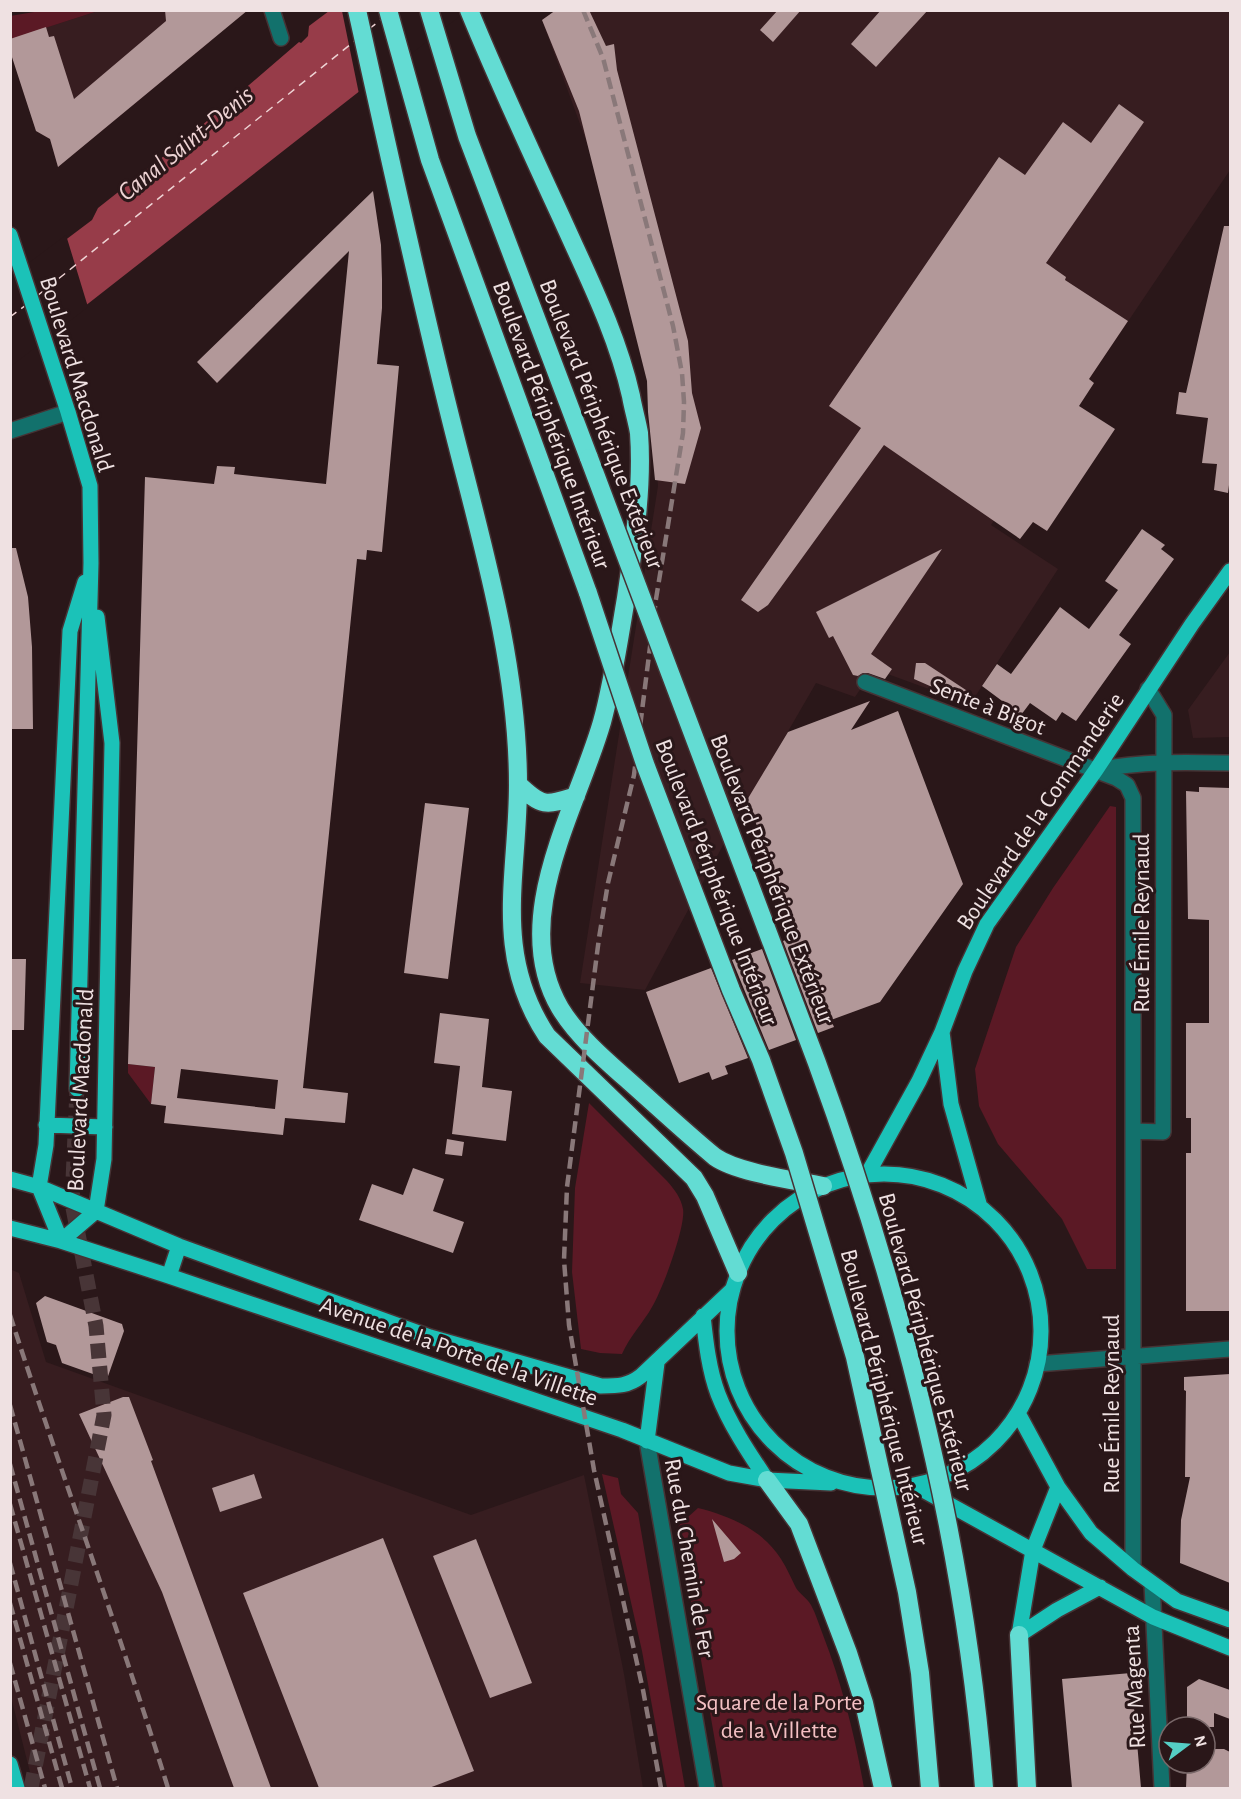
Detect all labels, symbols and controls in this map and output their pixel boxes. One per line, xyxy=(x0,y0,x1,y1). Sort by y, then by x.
water label: Canal Saint-Denis xyxy=(113,82,258,206)
street label: Boulevard Macdonald xyxy=(35,274,117,475)
street label: Boulevard Périphérique Extérieur xyxy=(535,276,668,573)
street label: Boulevard Périphérique Intérieur xyxy=(488,278,615,573)
street label: Sente à Bigot xyxy=(927,674,1049,740)
street label: Boulevard de la Commanderie xyxy=(953,689,1129,934)
street label: Boulevard Périphérique Extérieur xyxy=(706,731,839,1028)
street label: Boulevard Périphérique Intérieur xyxy=(650,736,782,1029)
street label: Rue Émile Reynaud xyxy=(1128,833,1154,1013)
street label: Boulevard Macdonald xyxy=(64,988,98,1192)
street label: Boulevard Périphérique Extérieur xyxy=(874,1190,977,1494)
street label: Boulevard Périphérique Intérieur xyxy=(836,1247,933,1548)
street label: Avenue de la Porte de la Villette xyxy=(317,1293,601,1411)
street label: Rue Émile Reynaud xyxy=(1098,1314,1124,1494)
street label: Rue du Chemin de Fer xyxy=(660,1457,718,1660)
street label: Rue Magenta xyxy=(1120,1625,1150,1749)
park label: Square de la Porte de la Villette xyxy=(696,1691,862,1743)
north arrow xyxy=(1157,1715,1217,1775)
text: N xyxy=(1191,1734,1210,1749)

